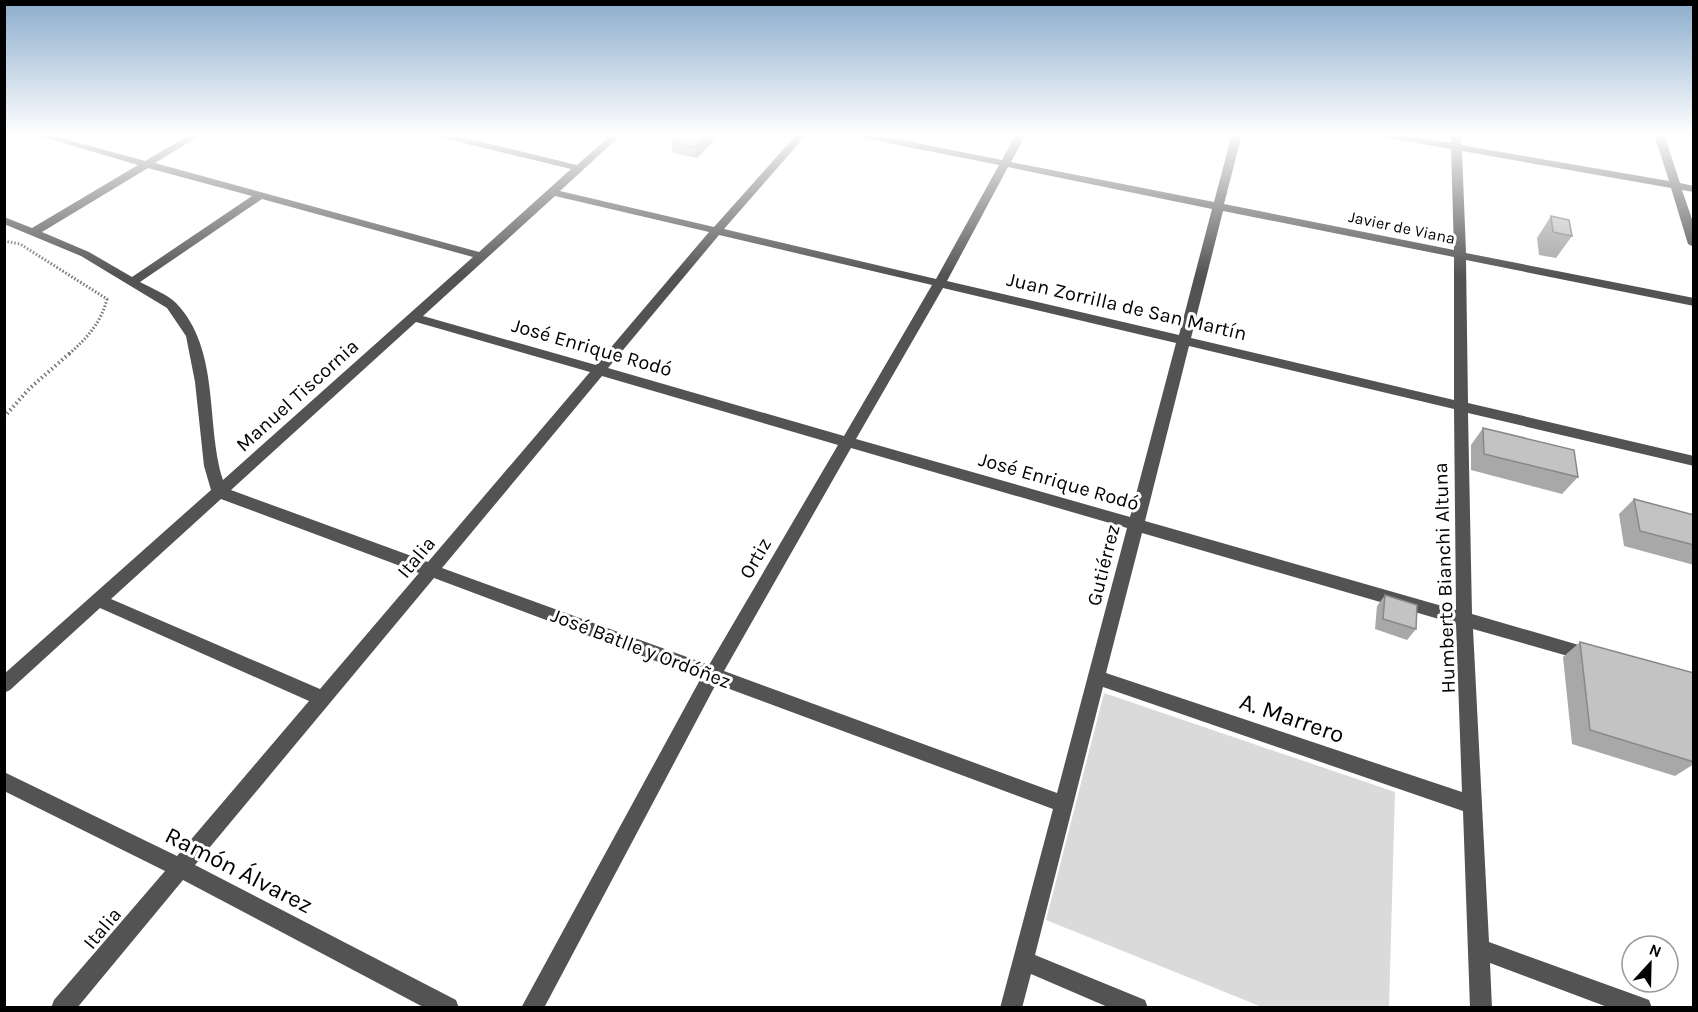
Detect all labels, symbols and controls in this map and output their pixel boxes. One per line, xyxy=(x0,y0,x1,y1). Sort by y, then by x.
street label: Javier de Viana xyxy=(1347,207,1457,248)
street label: Juan Zorrilla de San Martín xyxy=(1005,268,1249,345)
street label: José Enrique Rodó xyxy=(509,314,675,381)
street label: Manuel Tiscornia xyxy=(231,334,363,456)
street label: José Enrique Rodó xyxy=(976,448,1142,515)
street label: Humberto Bianchi Altuna xyxy=(1429,462,1460,694)
street label: Gutiérrez xyxy=(1082,522,1125,608)
street label: Italia xyxy=(393,532,440,583)
street label: Ortiz xyxy=(735,534,776,583)
street label: José Batlle y Ordóñez xyxy=(548,604,734,693)
street label: A. Marrero xyxy=(1236,687,1348,749)
street label: Ramón Álvarez xyxy=(161,820,318,919)
street label: Italia xyxy=(79,903,126,954)
north arrow xyxy=(1620,934,1680,994)
text: N xyxy=(1647,940,1664,962)

